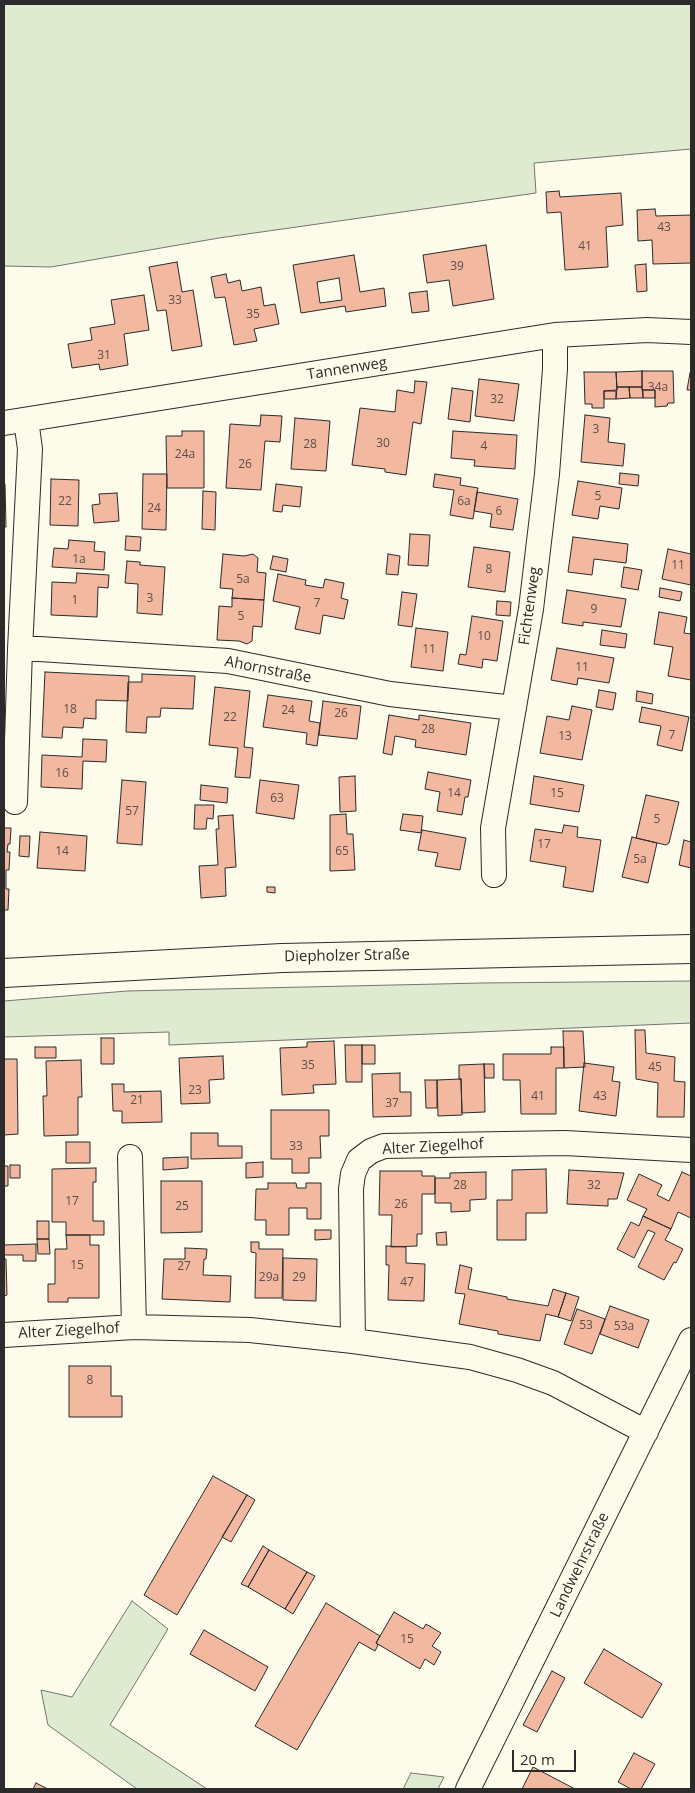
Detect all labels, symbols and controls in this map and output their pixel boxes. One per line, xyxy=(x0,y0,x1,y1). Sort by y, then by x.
house number: 43 xyxy=(657,221,671,235)
house number: 41 xyxy=(578,240,592,254)
house number: 39 xyxy=(450,260,464,274)
house number: 33 xyxy=(168,294,182,308)
house number: 35 xyxy=(246,308,260,322)
house number: 31 xyxy=(97,349,111,363)
street label: Tannenweg xyxy=(306,354,388,384)
house number: 34a xyxy=(648,381,668,395)
house number: 32 xyxy=(490,393,504,407)
house number: 3 xyxy=(593,423,599,437)
house number: 30 xyxy=(376,437,390,451)
house number: 28 xyxy=(303,438,317,452)
house number: 4 xyxy=(481,440,487,454)
house number: 24a xyxy=(175,448,195,462)
house number: 26 xyxy=(238,458,252,472)
house number: 5 xyxy=(595,490,601,504)
house number: 22 xyxy=(58,495,72,509)
house number: 6a xyxy=(457,495,471,509)
house number: 24 xyxy=(147,502,161,516)
house number: 6 xyxy=(496,505,502,519)
house number: 1a xyxy=(72,553,86,567)
house number: 11 xyxy=(671,559,685,573)
house number: 8 xyxy=(486,563,492,577)
street label: Fichtenweg xyxy=(516,566,544,646)
house number: 5a xyxy=(236,573,250,587)
house number: 3 xyxy=(147,592,153,606)
house number: 1 xyxy=(72,594,78,608)
house number: 7 xyxy=(314,597,320,611)
house number: 9 xyxy=(591,603,597,617)
house number: 5 xyxy=(238,610,244,624)
house number: 10 xyxy=(477,630,491,644)
house number: 11 xyxy=(422,643,436,657)
street label: Ahornstraße xyxy=(223,653,313,687)
house number: 11 xyxy=(575,661,589,675)
house number: 18 xyxy=(63,703,77,717)
house number: 24 xyxy=(281,704,295,718)
house number: 26 xyxy=(334,707,348,721)
house number: 22 xyxy=(223,711,237,725)
house number: 28 xyxy=(421,723,435,737)
house number: 7 xyxy=(669,729,675,743)
house number: 13 xyxy=(558,730,572,744)
house number: 16 xyxy=(55,767,69,781)
house number: 14 xyxy=(447,787,461,801)
house number: 15 xyxy=(550,787,564,801)
house number: 63 xyxy=(270,792,284,806)
house number: 57 xyxy=(125,805,139,819)
house number: 5 xyxy=(654,813,660,827)
house number: 17 xyxy=(537,838,551,852)
house number: 14 xyxy=(55,845,69,859)
house number: 65 xyxy=(335,845,349,859)
house number: 5a xyxy=(633,853,647,867)
street label: Diepholzer Straße xyxy=(284,946,410,966)
house number: 35 xyxy=(301,1059,315,1073)
house number: 45 xyxy=(648,1061,662,1075)
house number: 23 xyxy=(188,1084,202,1098)
house number: 41 xyxy=(531,1090,545,1104)
house number: 43 xyxy=(593,1090,607,1104)
house number: 21 xyxy=(130,1094,144,1108)
house number: 37 xyxy=(385,1097,399,1111)
street label: Alter Ziegelhof xyxy=(382,1135,484,1159)
house number: 33 xyxy=(289,1140,303,1154)
house number: 28 xyxy=(453,1179,467,1193)
house number: 32 xyxy=(587,1179,601,1193)
house number: 17 xyxy=(65,1195,79,1209)
house number: 26 xyxy=(394,1198,408,1212)
house number: 25 xyxy=(175,1200,189,1214)
house number: 15 xyxy=(70,1259,84,1273)
house number: 27 xyxy=(177,1260,191,1274)
house number: 29a xyxy=(259,1271,279,1285)
house number: 29 xyxy=(292,1271,306,1285)
house number: 47 xyxy=(400,1276,414,1290)
street label: Alter Ziegelhof xyxy=(18,1319,120,1343)
house number: 53 xyxy=(579,1319,593,1333)
house number: 53a xyxy=(614,1320,634,1334)
house number: 8 xyxy=(87,1374,93,1388)
street label: Landwehrstraße xyxy=(547,1510,613,1620)
house number: 15 xyxy=(400,1633,414,1647)
scale bar xyxy=(515,1740,579,1772)
text: 20 m xyxy=(520,1749,555,1769)

